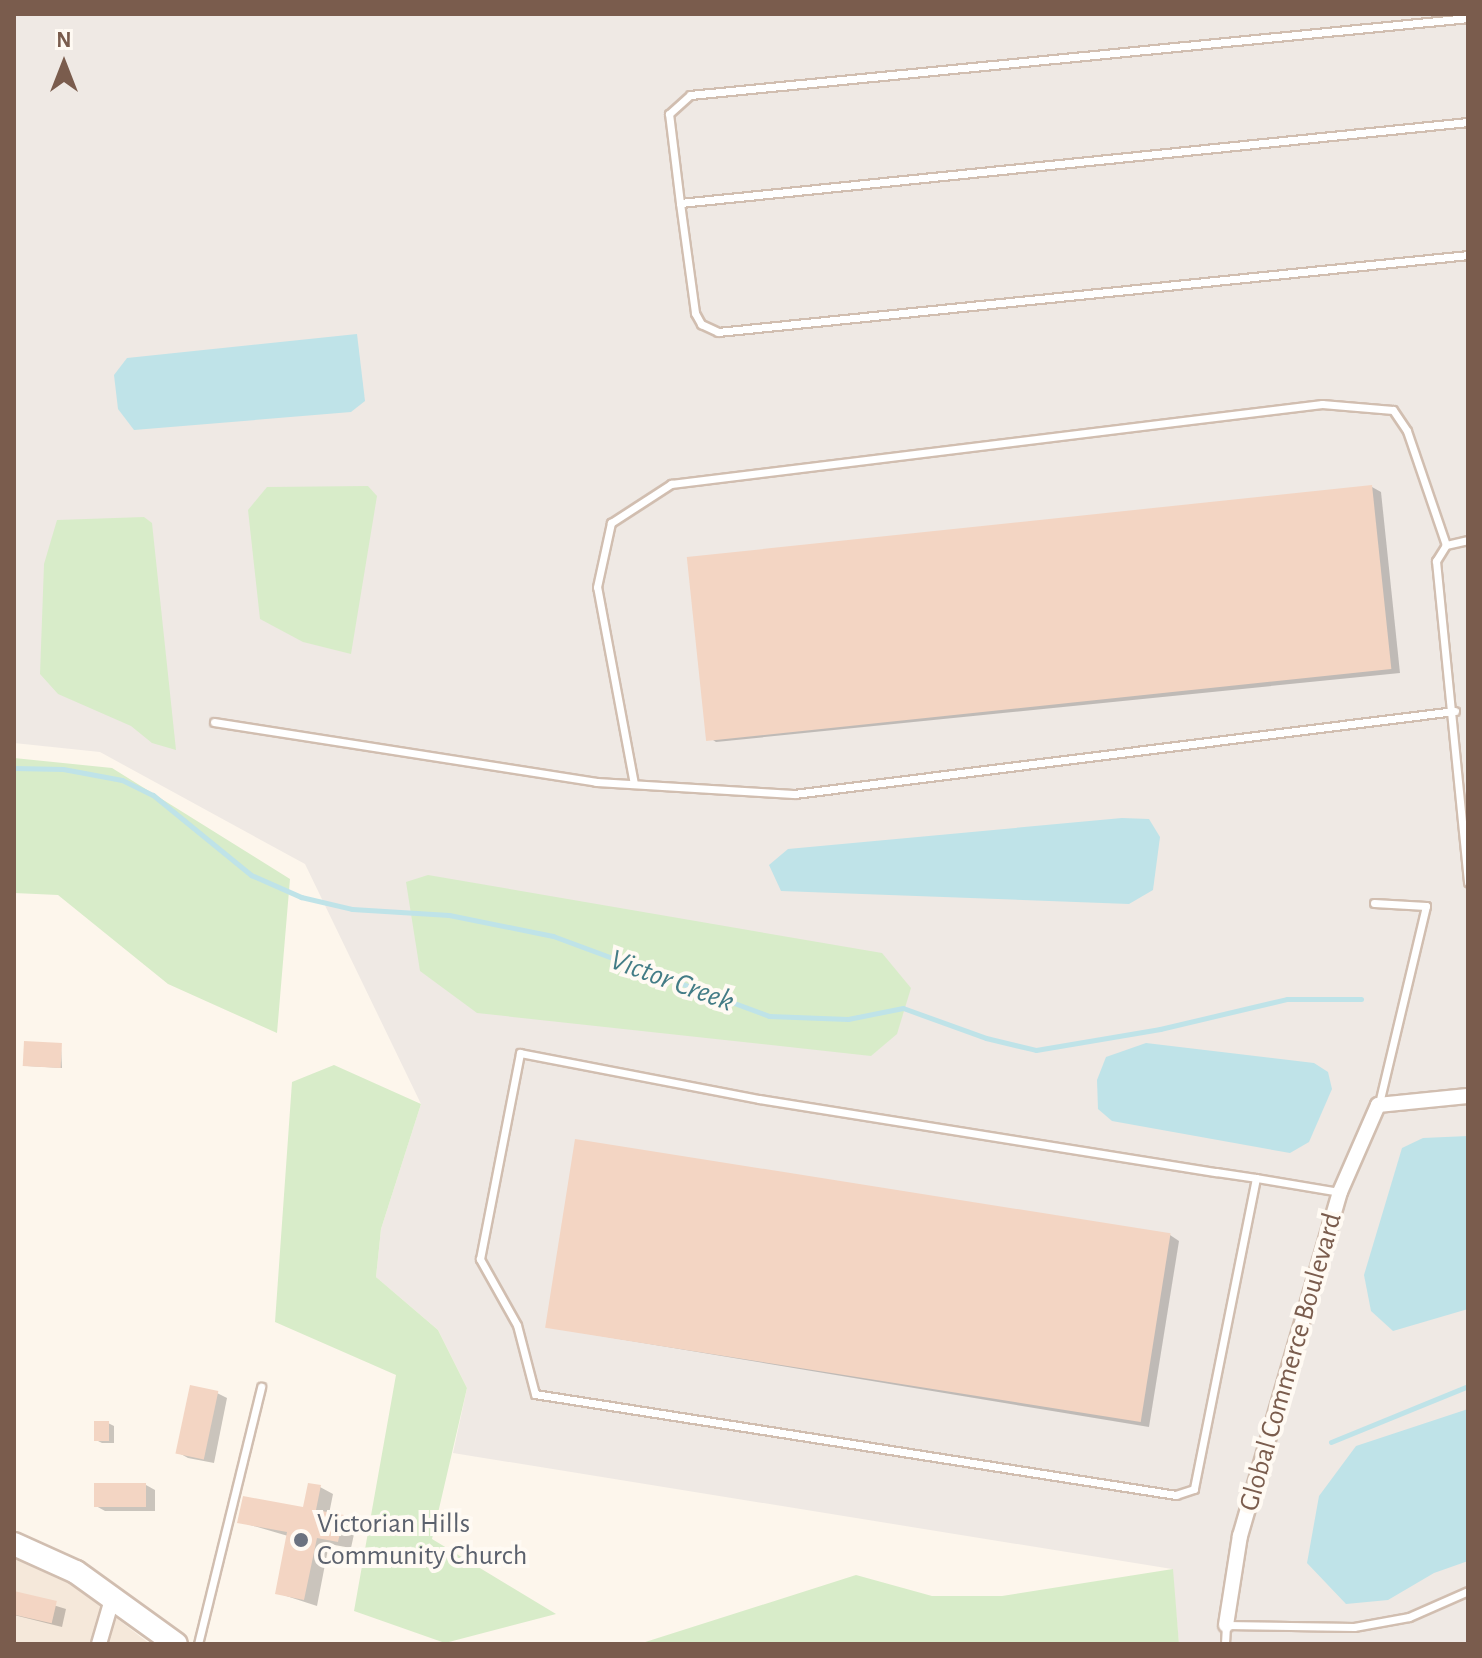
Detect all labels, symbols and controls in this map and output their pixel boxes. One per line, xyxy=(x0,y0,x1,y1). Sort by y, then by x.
north arrow xyxy=(24,24,104,104)
text: N xyxy=(56,29,72,51)
water label: Victor Creek xyxy=(605,942,739,1020)
street label: Global Commerce Boulevard xyxy=(1232,1209,1350,1515)
place label: Victorian Hills Community Church xyxy=(317,1507,527,1573)
marker: Victorian Hills Community Church xyxy=(292,1531,310,1549)

